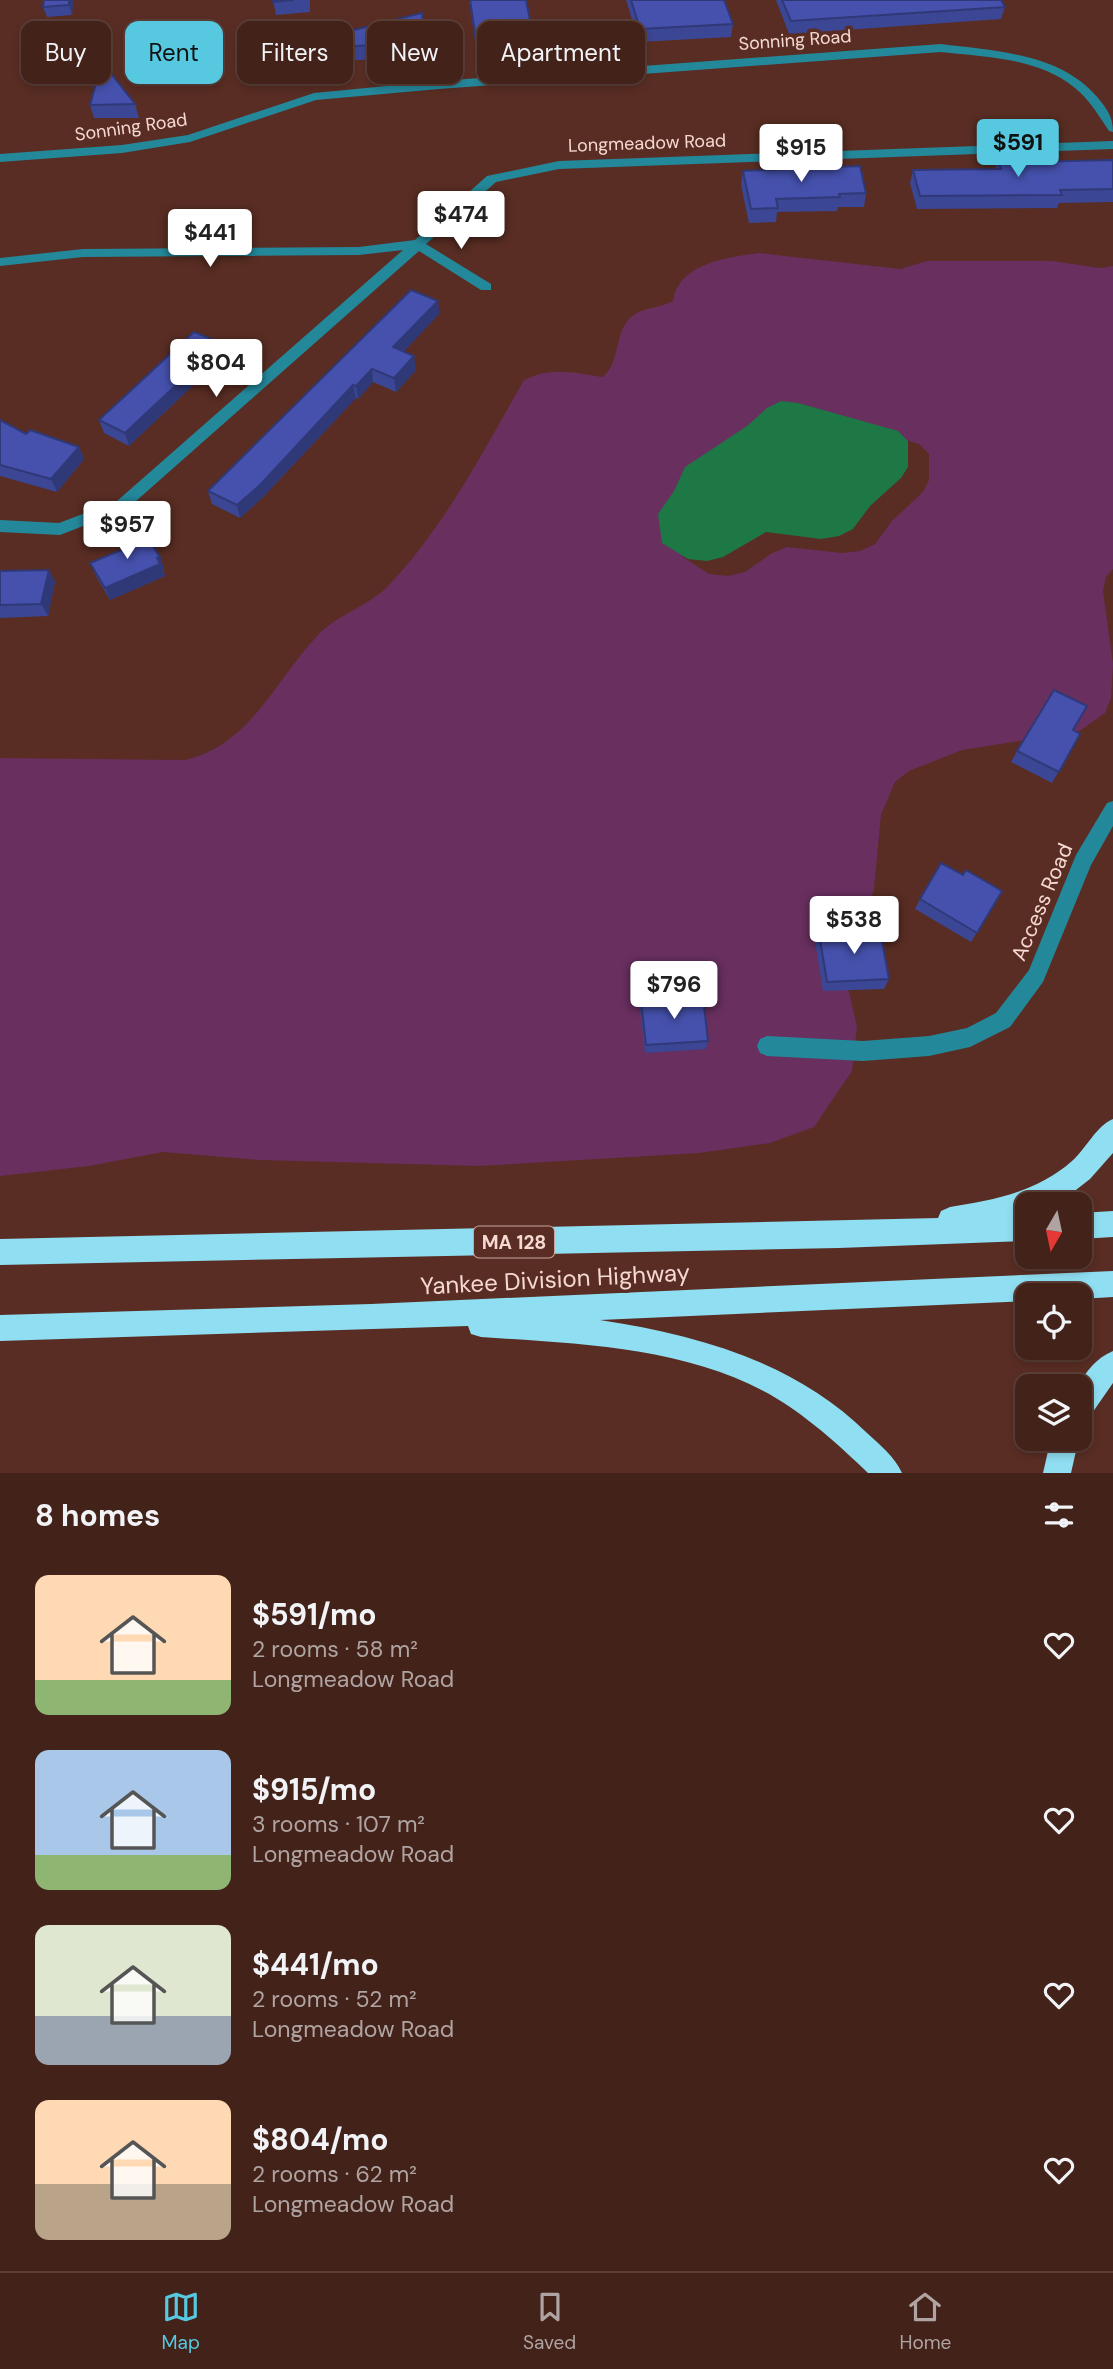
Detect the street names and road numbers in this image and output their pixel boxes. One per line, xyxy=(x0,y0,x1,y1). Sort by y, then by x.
street label: Sonning Road xyxy=(738,24,852,56)
street label: Sonning Road xyxy=(73,107,189,147)
street label: Longmeadow Road xyxy=(567,128,727,158)
street label: Access Road xyxy=(1005,839,1079,965)
road number: MA 128 xyxy=(474,1226,554,1258)
street label: Yankee Division Highway xyxy=(419,1256,691,1302)

